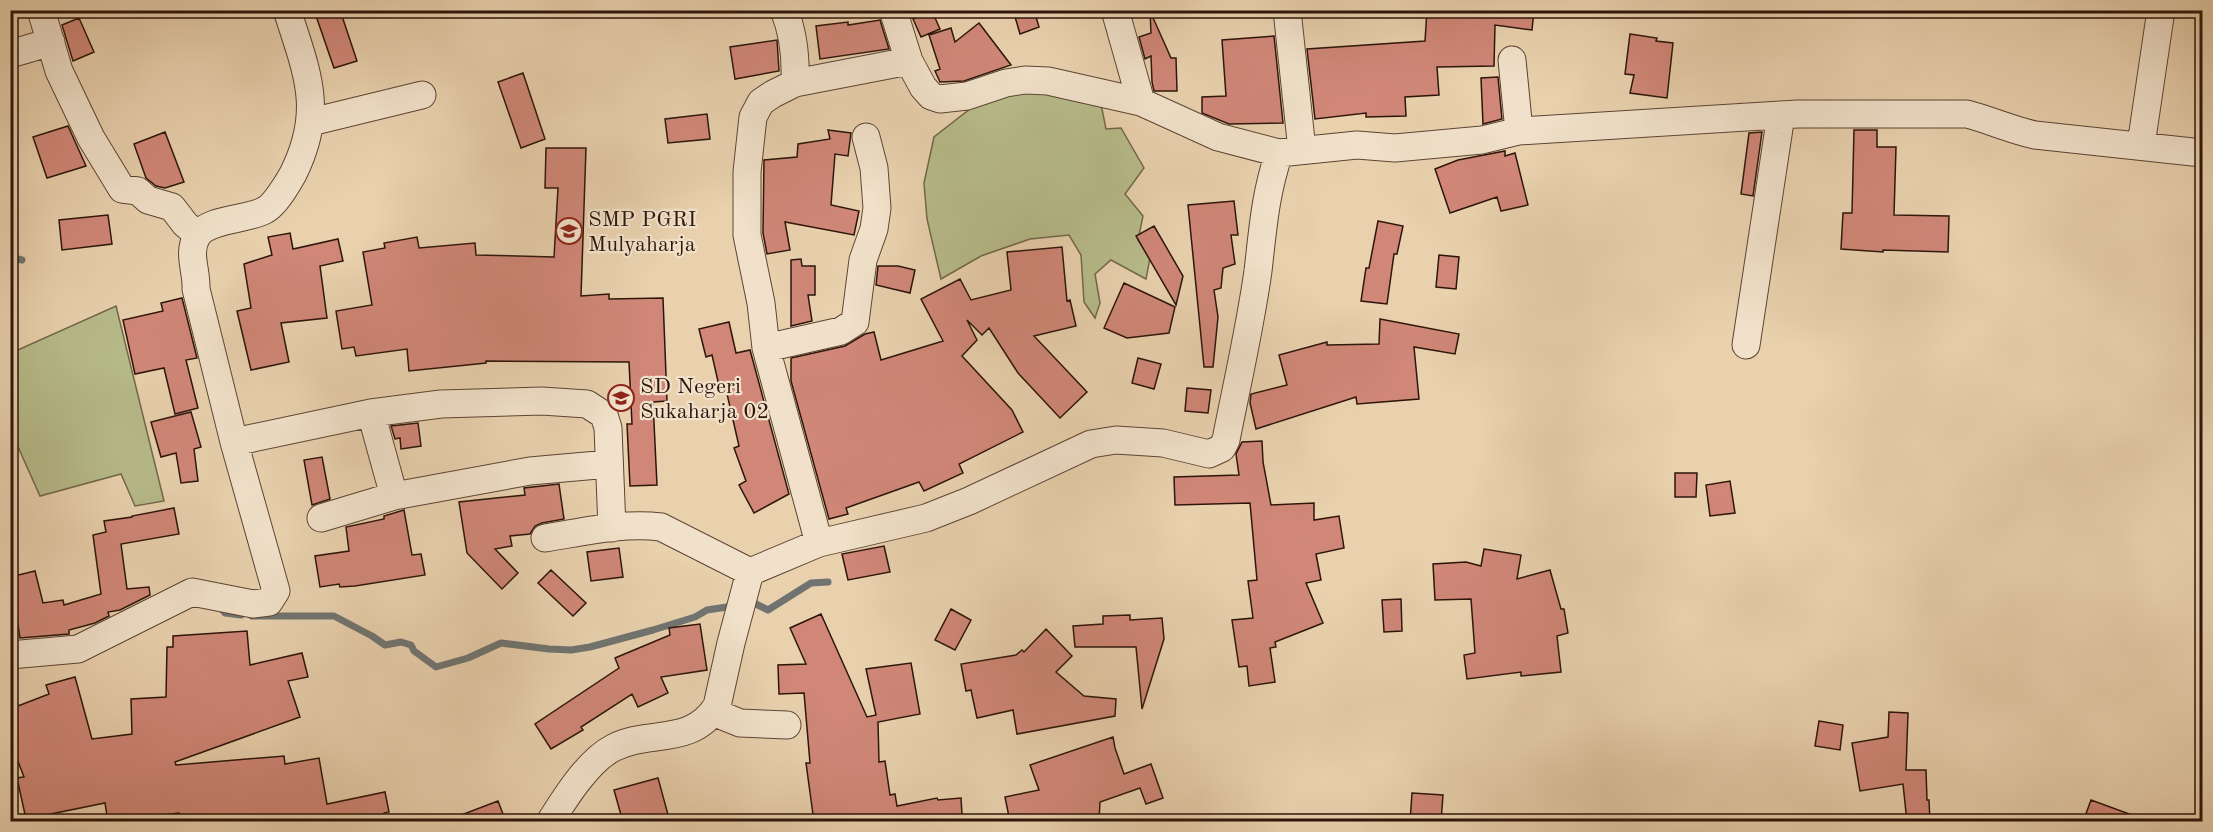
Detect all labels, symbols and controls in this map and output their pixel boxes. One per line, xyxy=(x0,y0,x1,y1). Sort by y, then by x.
place label: SMP PGRI Mulyaharja xyxy=(588,209,696,256)
school or university icon: SMP PGRI Mulyaharja xyxy=(554,216,584,246)
place label: SD Negeri Sukaharja 02 xyxy=(640,376,769,423)
school or university icon: SD Negeri Sukaharja 02 xyxy=(606,383,636,413)

